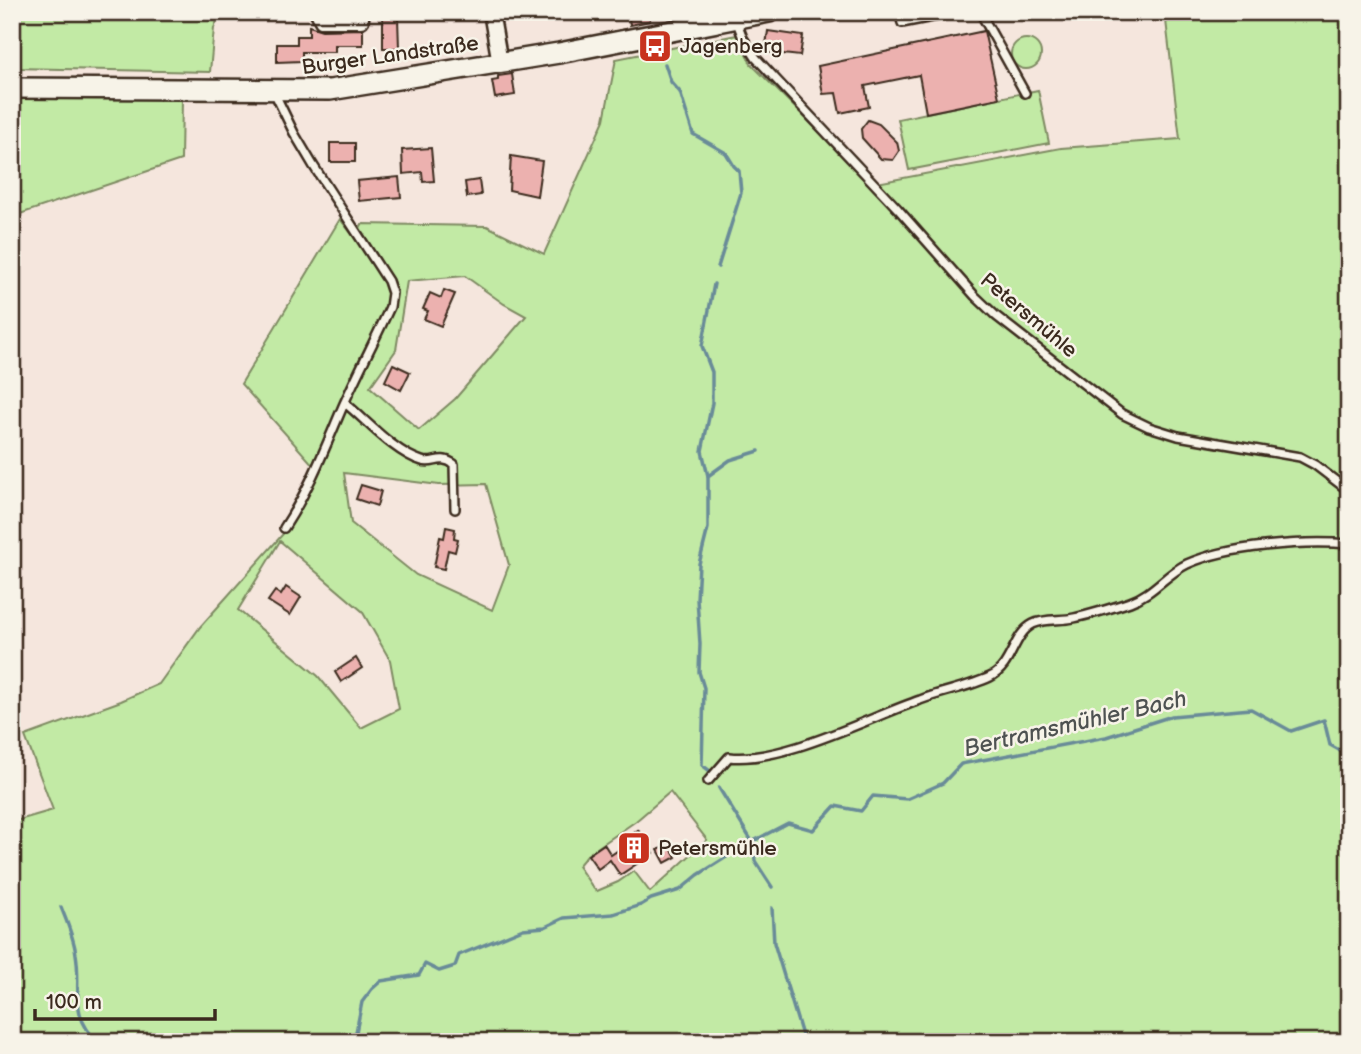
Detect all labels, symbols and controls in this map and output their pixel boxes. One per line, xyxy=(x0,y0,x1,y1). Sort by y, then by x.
bus stop icon: Jagenberg xyxy=(636,27,674,65)
street label: Burger Landstraße xyxy=(300,31,480,80)
place label: Jagenberg xyxy=(680,34,783,59)
street label: Petersmühle xyxy=(975,268,1082,363)
water label: Bertramsmühler Bach xyxy=(961,685,1190,763)
building icon: Petersmühle xyxy=(615,829,653,867)
place label: Petersmühle xyxy=(658,836,777,861)
scale bar xyxy=(35,977,215,1021)
text: 100 m xyxy=(46,990,102,1015)

